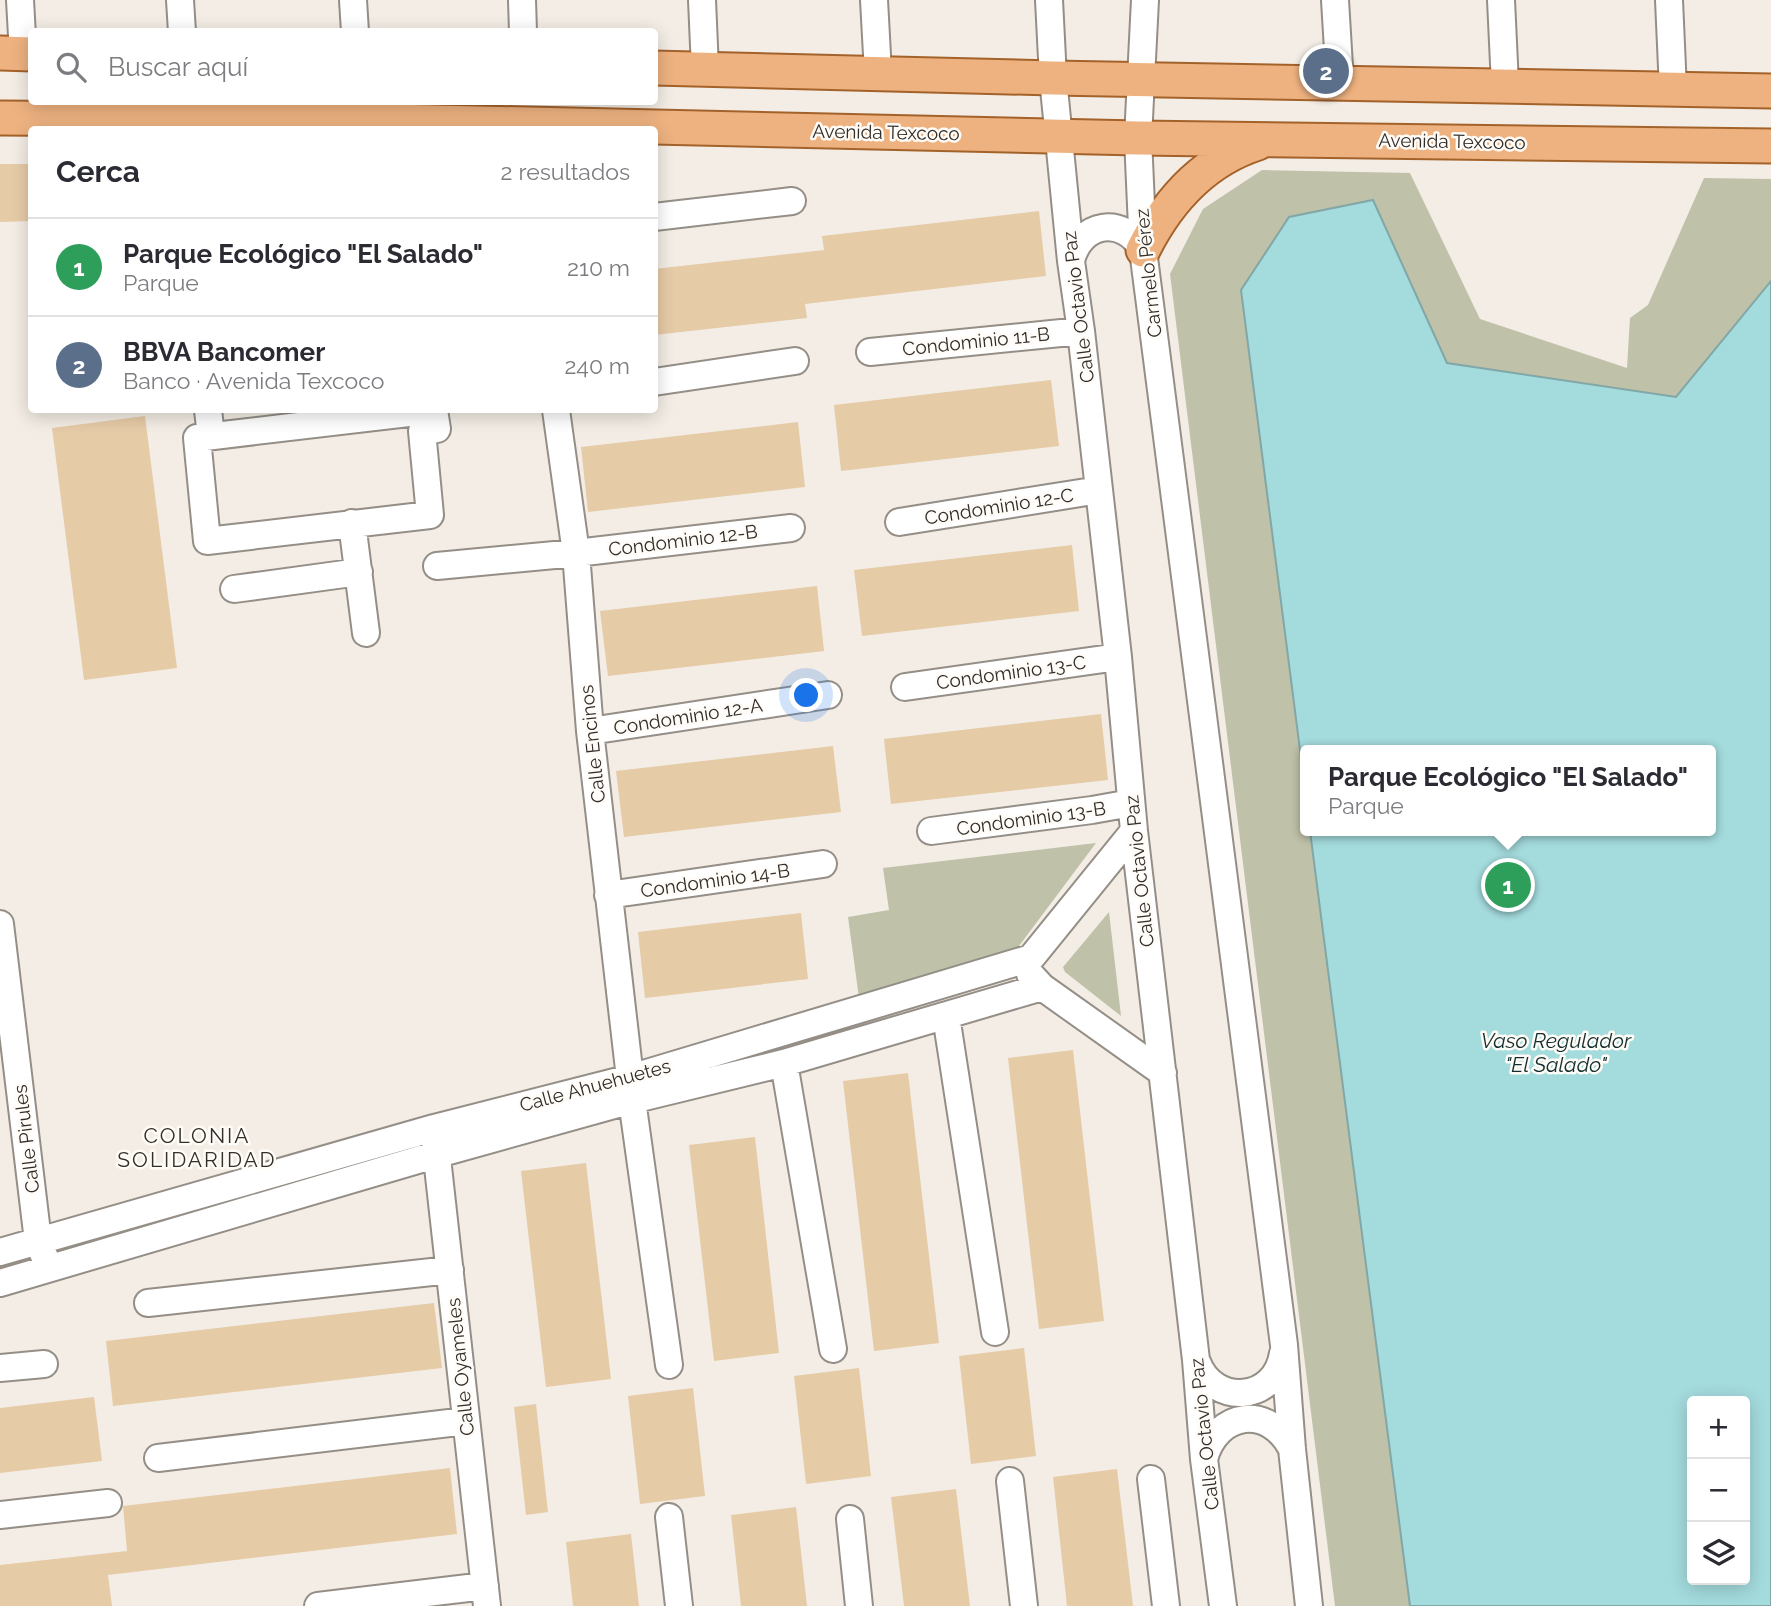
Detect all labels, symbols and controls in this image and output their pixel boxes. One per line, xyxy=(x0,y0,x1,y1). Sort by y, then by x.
search box xyxy=(28,28,658,105)
pin: 2 xyxy=(1303,45,1349,97)
icon: search xyxy=(52,48,90,86)
text: Buscar aquí xyxy=(108,52,248,82)
street label: Avenida Texcoco xyxy=(812,120,960,144)
street label: Avenida Texcoco xyxy=(1378,129,1526,153)
text: Cerca xyxy=(56,154,140,189)
text: 2 resultados xyxy=(501,158,630,185)
street label: Carmelo Pérez xyxy=(1130,207,1166,339)
street label: Calle Octavio Paz xyxy=(1058,230,1098,384)
text: Parque Ecológico "El Salado" xyxy=(123,239,483,269)
text: 1 xyxy=(73,254,85,281)
text: 210 m xyxy=(567,254,630,281)
text: Parque xyxy=(123,269,199,296)
street label: Condominio 11-B xyxy=(901,322,1051,360)
text: BBVA Bancomer xyxy=(123,337,325,367)
text: 2 xyxy=(73,352,85,379)
text: 240 m xyxy=(564,352,630,379)
text: Banco · Avenida Texcoco xyxy=(123,367,384,394)
street label: Condominio 12-C xyxy=(923,483,1075,529)
street label: Condominio 12-B xyxy=(607,520,759,560)
street label: Condominio 13-C xyxy=(935,651,1087,693)
your location xyxy=(789,678,823,712)
street label: Calle Encinos xyxy=(575,684,609,804)
street label: Condominio 12-A xyxy=(612,693,764,739)
popup xyxy=(1300,745,1716,836)
text: Parque Ecológico "El Salado" xyxy=(1328,762,1688,792)
text: Parque xyxy=(1328,792,1404,819)
street label: Calle Octavio Paz xyxy=(1120,794,1158,948)
street label: Condominio 13-B xyxy=(955,797,1107,839)
street label: Condominio 14-B xyxy=(639,859,791,901)
pin: 1 xyxy=(1485,859,1531,911)
water label: Vaso Regulador "El Salado" xyxy=(1481,1028,1632,1077)
street label: Calle Ahuehuetes xyxy=(517,1054,673,1116)
street label: Calle Pirules xyxy=(8,1083,44,1195)
district label: COLONIA SOLIDARIDAD xyxy=(117,1123,277,1172)
street label: Calle Oyameles xyxy=(442,1297,478,1437)
street label: Calle Octavio Paz xyxy=(1185,1357,1223,1511)
map controls xyxy=(1687,1396,1750,1585)
button: + xyxy=(1687,1396,1750,1459)
button: − xyxy=(1687,1459,1750,1522)
button: layers xyxy=(1687,1522,1750,1585)

